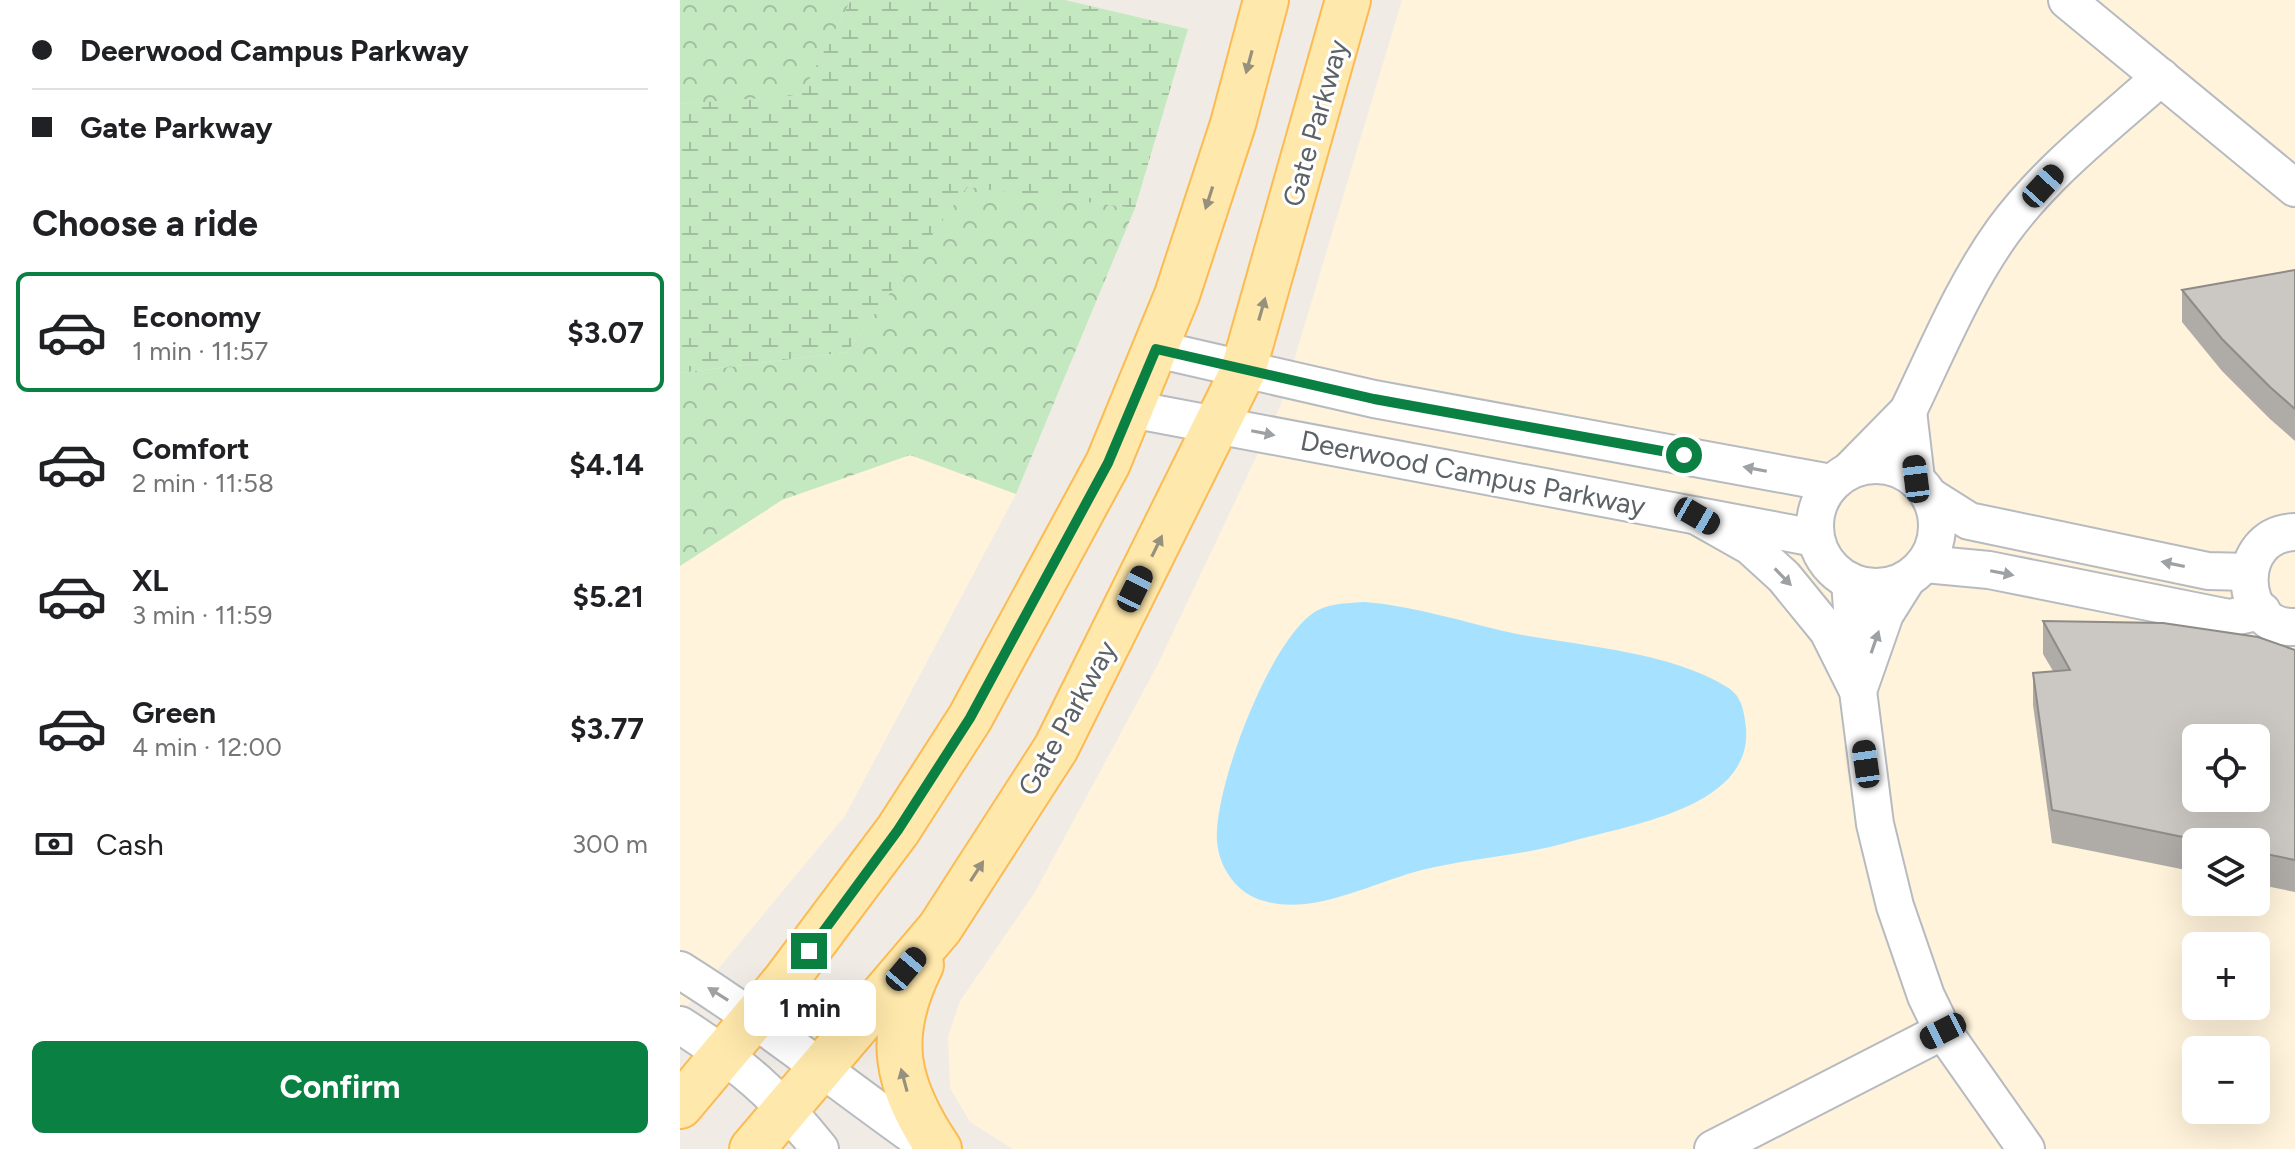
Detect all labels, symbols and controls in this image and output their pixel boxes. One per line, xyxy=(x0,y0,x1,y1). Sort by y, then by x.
text: Deerwood Campus Parkway xyxy=(80,32,469,69)
street label: Gate Parkway xyxy=(1275,35,1355,210)
one-way arrow xyxy=(1243,50,1255,75)
text: Gate Parkway xyxy=(80,109,273,146)
car xyxy=(2018,160,2068,212)
one-way arrow xyxy=(1202,186,1215,210)
text: Choose a ride xyxy=(32,202,258,245)
icon: car xyxy=(36,296,108,368)
one-way arrow xyxy=(1256,296,1269,320)
text: Economy xyxy=(132,298,261,335)
text: $3.07 xyxy=(567,314,644,351)
text: 1 min · 11:57 xyxy=(132,335,268,367)
street label: Deerwood Campus Parkway xyxy=(1298,423,1649,523)
icon: car xyxy=(36,428,108,500)
one-way arrow xyxy=(1250,428,1275,440)
text: Comfort xyxy=(132,430,250,467)
route start xyxy=(1666,437,1702,473)
text: $4.14 xyxy=(569,446,644,483)
car xyxy=(1901,454,1931,504)
one-way arrow xyxy=(1742,462,1767,474)
text: 2 min · 11:58 xyxy=(132,467,274,499)
car xyxy=(1670,494,1724,538)
one-way arrow xyxy=(1150,534,1163,557)
one-way arrow xyxy=(2160,557,2185,569)
icon: car xyxy=(36,560,108,632)
text: XL xyxy=(132,562,168,599)
car xyxy=(1114,562,1156,616)
one-way arrow xyxy=(1773,567,1791,586)
one-way arrow xyxy=(1990,567,2015,580)
text: $5.21 xyxy=(572,578,644,615)
text: 3 min · 11:59 xyxy=(132,599,272,631)
one-way arrow xyxy=(1870,629,1882,653)
street label: Gate Parkway xyxy=(1010,634,1124,801)
icon: car xyxy=(36,692,108,764)
text: Green xyxy=(132,694,216,731)
text: $3.77 xyxy=(570,710,644,747)
map controls xyxy=(2182,724,2270,1124)
button: locate xyxy=(2182,724,2270,812)
text: 4 min · 12:00 xyxy=(132,731,282,763)
car xyxy=(1851,739,1881,789)
icon: cash xyxy=(32,822,76,866)
text: Cash xyxy=(96,826,164,863)
text: 300 m xyxy=(572,828,648,860)
button: layers xyxy=(2182,828,2270,916)
one-way arrow xyxy=(969,860,983,882)
button: + xyxy=(2182,932,2270,1020)
route end xyxy=(791,933,827,969)
car xyxy=(881,943,931,995)
callout: 1 min xyxy=(743,979,875,1035)
one-way arrow xyxy=(707,987,729,1001)
text: 1 min xyxy=(779,992,841,1024)
car xyxy=(1916,1009,1970,1053)
button: − xyxy=(2182,1036,2270,1124)
button: Confirm xyxy=(32,1041,648,1133)
one-way arrow xyxy=(897,1068,909,1093)

